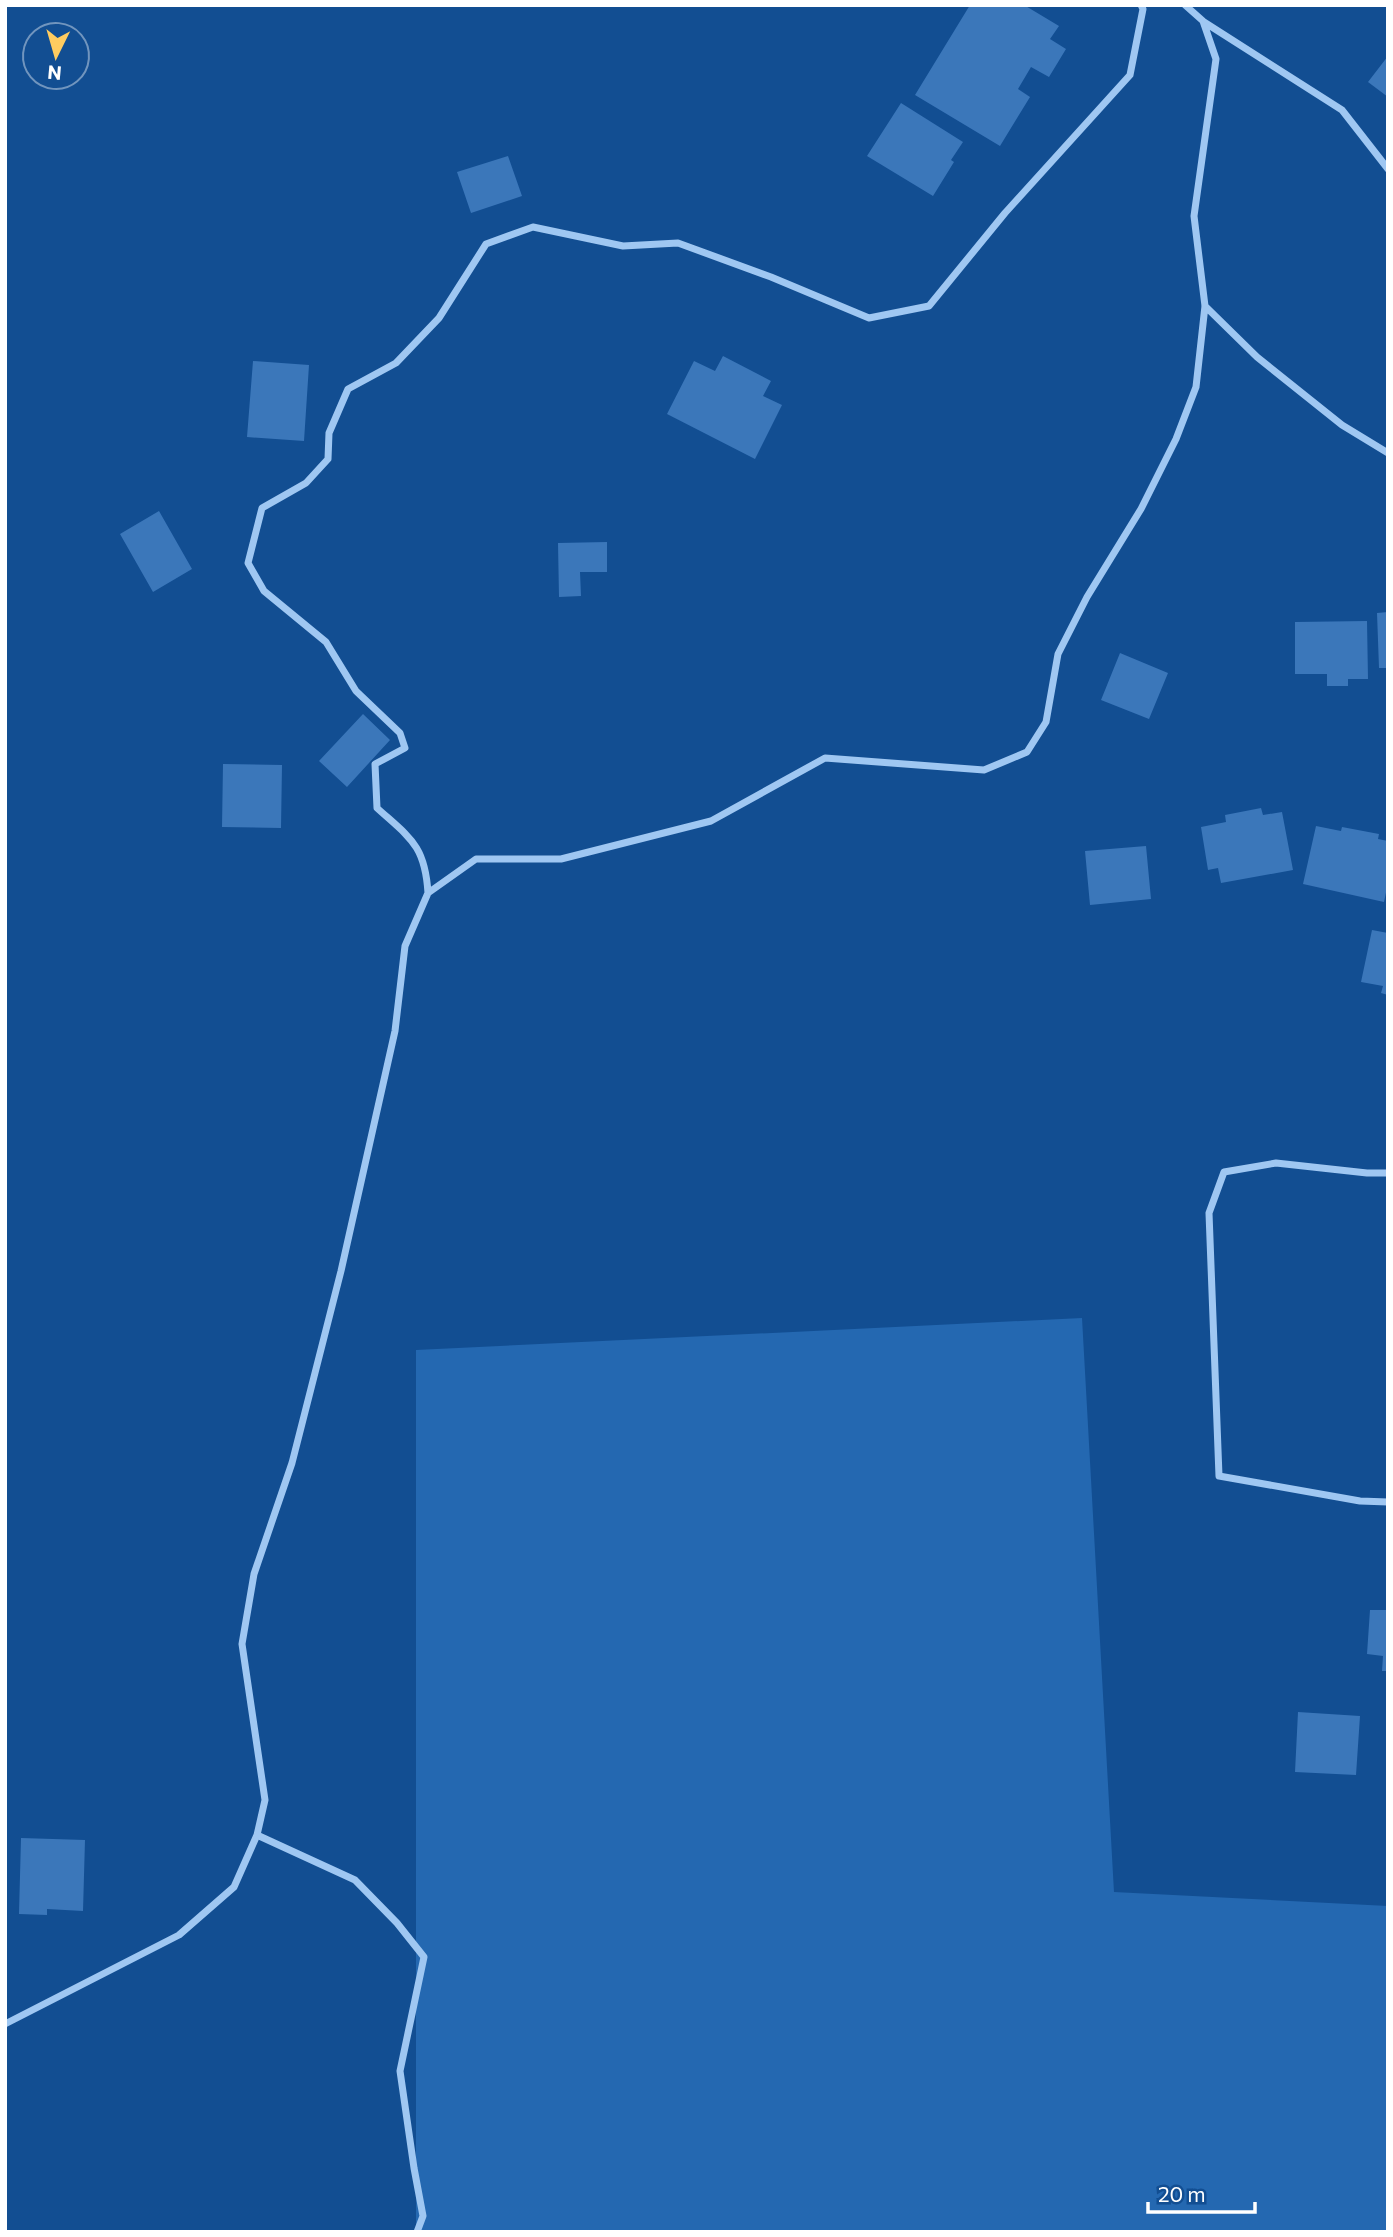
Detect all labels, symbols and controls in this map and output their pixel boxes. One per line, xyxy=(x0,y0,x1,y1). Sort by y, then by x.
north arrow xyxy=(21,21,91,91)
text: N xyxy=(46,61,63,86)
scale bar xyxy=(1148,2170,1255,2214)
text: 20 m xyxy=(1158,2181,1206,2206)

